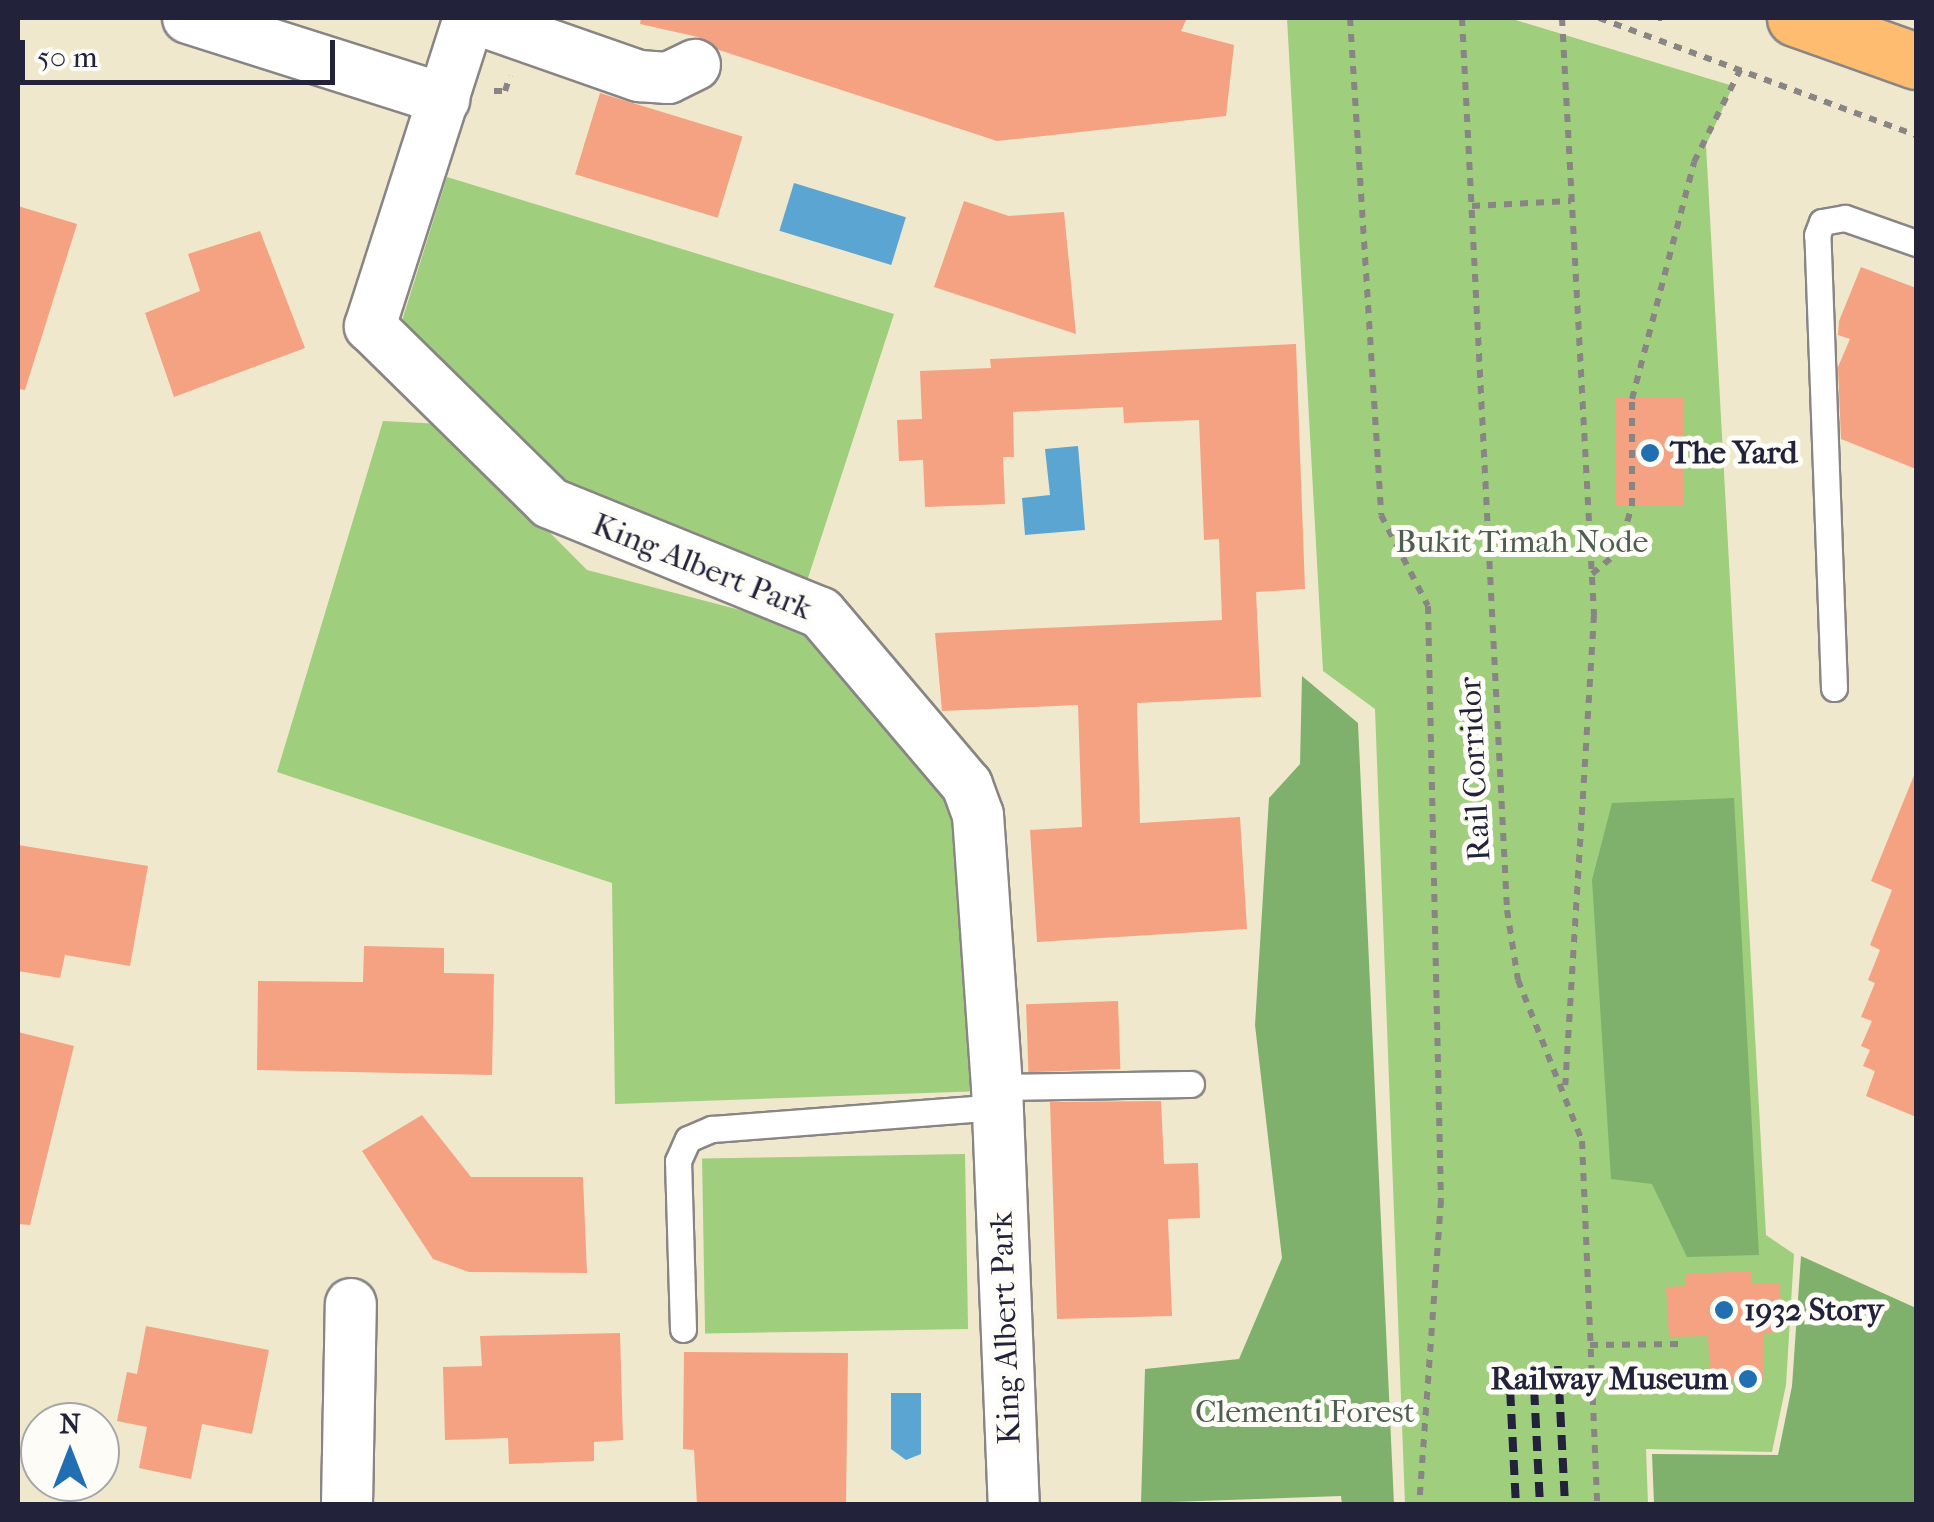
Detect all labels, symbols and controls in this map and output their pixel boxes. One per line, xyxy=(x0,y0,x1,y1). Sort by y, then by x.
scale bar xyxy=(25,20,340,82)
text: 50 m xyxy=(37,40,98,75)
place label: The Yard xyxy=(1670,434,1797,472)
marker: The Yard xyxy=(1639,442,1661,464)
street label: King Albert Park xyxy=(587,506,817,628)
park label: Bukit Timah Node xyxy=(1396,523,1648,561)
street label: Rail Corridor xyxy=(1451,676,1499,862)
street label: King Albert Park xyxy=(983,1211,1029,1445)
place label: 1932 Story xyxy=(1744,1291,1883,1329)
marker: 1932 Story xyxy=(1713,1299,1735,1321)
place label: Railway Museum xyxy=(1491,1360,1728,1398)
marker: Railway Museum xyxy=(1737,1368,1759,1390)
park label: Clementi Forest xyxy=(1195,1393,1415,1431)
north arrow xyxy=(20,1402,120,1502)
text: N xyxy=(59,1407,81,1440)

